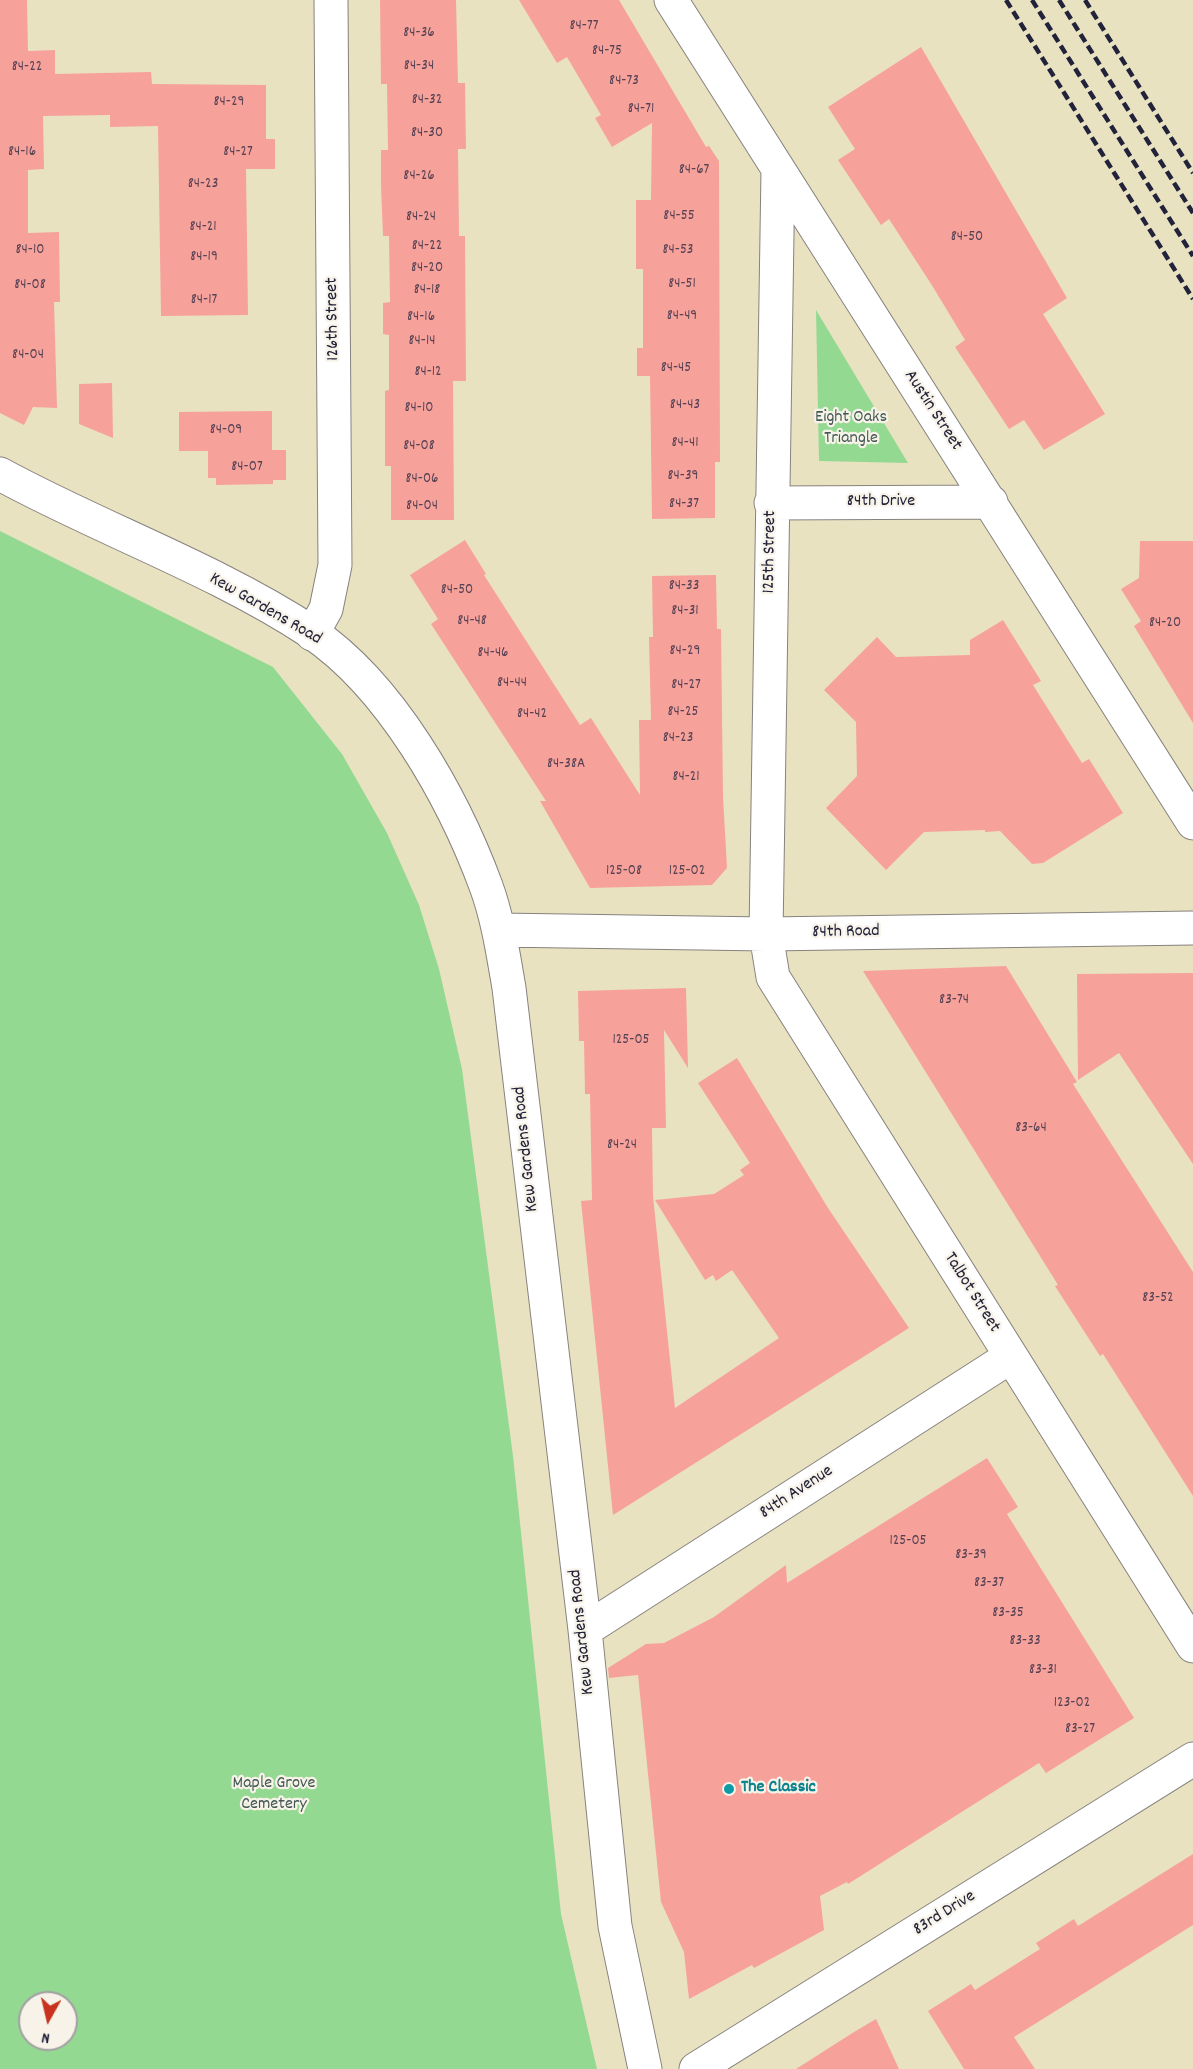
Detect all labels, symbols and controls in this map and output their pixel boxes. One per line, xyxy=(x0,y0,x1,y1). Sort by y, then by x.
house number: 84-77 xyxy=(570,18,598,36)
house number: 84-36 xyxy=(403,25,435,43)
house number: 84-75 xyxy=(592,43,622,61)
house number: 84-34 xyxy=(404,58,434,76)
house number: 84-22 xyxy=(12,59,42,77)
house number: 84-73 xyxy=(609,73,639,91)
house number: 84-32 xyxy=(412,92,442,110)
house number: 84-29 xyxy=(214,94,244,112)
house number: 84-71 xyxy=(628,101,654,119)
house number: 84-30 xyxy=(411,125,443,143)
house number: 84-16 xyxy=(8,144,36,162)
house number: 84-27 xyxy=(223,144,253,162)
house number: 84-67 xyxy=(679,162,709,180)
house number: 84-26 xyxy=(403,168,435,186)
house number: 84-23 xyxy=(188,176,218,194)
house number: 84-55 xyxy=(663,208,695,226)
house number: 84-24 xyxy=(406,209,436,227)
house number: 84-21 xyxy=(189,219,217,237)
house number: 84-50 xyxy=(951,229,983,247)
house number: 84-22 xyxy=(412,238,442,256)
house number: 84-10 xyxy=(16,242,44,260)
house number: 84-53 xyxy=(663,242,693,260)
house number: 84-19 xyxy=(190,249,218,267)
house number: 84-20 xyxy=(411,260,443,278)
house number: 84-51 xyxy=(668,276,696,294)
house number: 84-08 xyxy=(14,277,46,295)
street label: 126th Street xyxy=(322,277,346,361)
house number: 84-18 xyxy=(414,282,440,300)
house number: 84-17 xyxy=(191,292,217,310)
house number: 84-49 xyxy=(667,308,697,326)
house number: 84-16 xyxy=(407,309,435,327)
house number: 84-14 xyxy=(409,333,435,351)
house number: 84-04 xyxy=(12,347,44,365)
house number: 84-45 xyxy=(661,360,691,378)
house number: 84-12 xyxy=(414,364,442,382)
street label: Austin Street xyxy=(898,367,966,455)
house number: 84-43 xyxy=(670,397,700,415)
house number: 84-10 xyxy=(405,400,433,418)
park label: Eight Oaks Triangle xyxy=(815,408,887,450)
house number: 84-09 xyxy=(210,422,242,440)
house number: 84-41 xyxy=(672,435,698,453)
house number: 84-08 xyxy=(403,438,435,456)
house number: 84-07 xyxy=(231,459,263,477)
house number: 84-39 xyxy=(668,468,698,486)
house number: 84-06 xyxy=(406,471,438,489)
street label: 84th Drive xyxy=(847,492,915,514)
house number: 84-37 xyxy=(669,496,699,514)
house number: 84-04 xyxy=(406,498,438,516)
street label: 125th Street xyxy=(759,510,783,594)
street label: Kew Gardens Road xyxy=(205,569,325,651)
house number: 84-33 xyxy=(669,578,699,596)
house number: 84-50 xyxy=(441,582,473,600)
house number: 84-31 xyxy=(671,603,699,621)
house number: 84-48 xyxy=(457,613,487,631)
house number: 84-20 xyxy=(1149,615,1181,633)
house number: 84-29 xyxy=(670,643,700,661)
house number: 84-46 xyxy=(478,645,508,663)
house number: 84-44 xyxy=(497,675,527,693)
house number: 84-27 xyxy=(671,677,701,695)
house number: 84-25 xyxy=(668,704,698,722)
house number: 84-42 xyxy=(517,706,547,724)
house number: 84-23 xyxy=(663,730,693,748)
house number: 84-38A xyxy=(547,756,585,774)
house number: 84-21 xyxy=(672,769,700,787)
house number: 125-08 xyxy=(606,863,642,881)
house number: 125-02 xyxy=(669,863,705,881)
street label: 84th Road xyxy=(812,922,880,944)
house number: 83-74 xyxy=(939,992,969,1010)
house number: 125-05 xyxy=(612,1032,650,1050)
street label: Kew Gardens Road xyxy=(510,1085,544,1213)
house number: 83-64 xyxy=(1015,1120,1047,1138)
house number: 84-24 xyxy=(607,1137,637,1155)
street label: Talbot Street xyxy=(938,1249,1004,1337)
house number: 83-52 xyxy=(1142,1290,1174,1308)
street label: 84th Avenue xyxy=(756,1461,838,1525)
house number: 125-05 xyxy=(889,1533,927,1551)
house number: 83-39 xyxy=(955,1547,987,1565)
street label: Kew Gardens Road xyxy=(566,1568,600,1696)
house number: 83-37 xyxy=(974,1575,1004,1593)
house number: 83-35 xyxy=(992,1605,1024,1623)
house number: 83-33 xyxy=(1009,1633,1041,1651)
house number: 83-31 xyxy=(1029,1662,1057,1680)
house number: 123-02 xyxy=(1054,1695,1090,1713)
house number: 83-27 xyxy=(1065,1721,1095,1739)
park label: Maple Grove Cemetery xyxy=(233,1774,315,1816)
place label: The Classic xyxy=(741,1778,816,1800)
marker: The Classic xyxy=(722,1782,736,1796)
street label: 83rd Drive xyxy=(910,1887,980,1941)
north arrow xyxy=(18,1991,78,2051)
text: N xyxy=(40,2025,51,2049)

